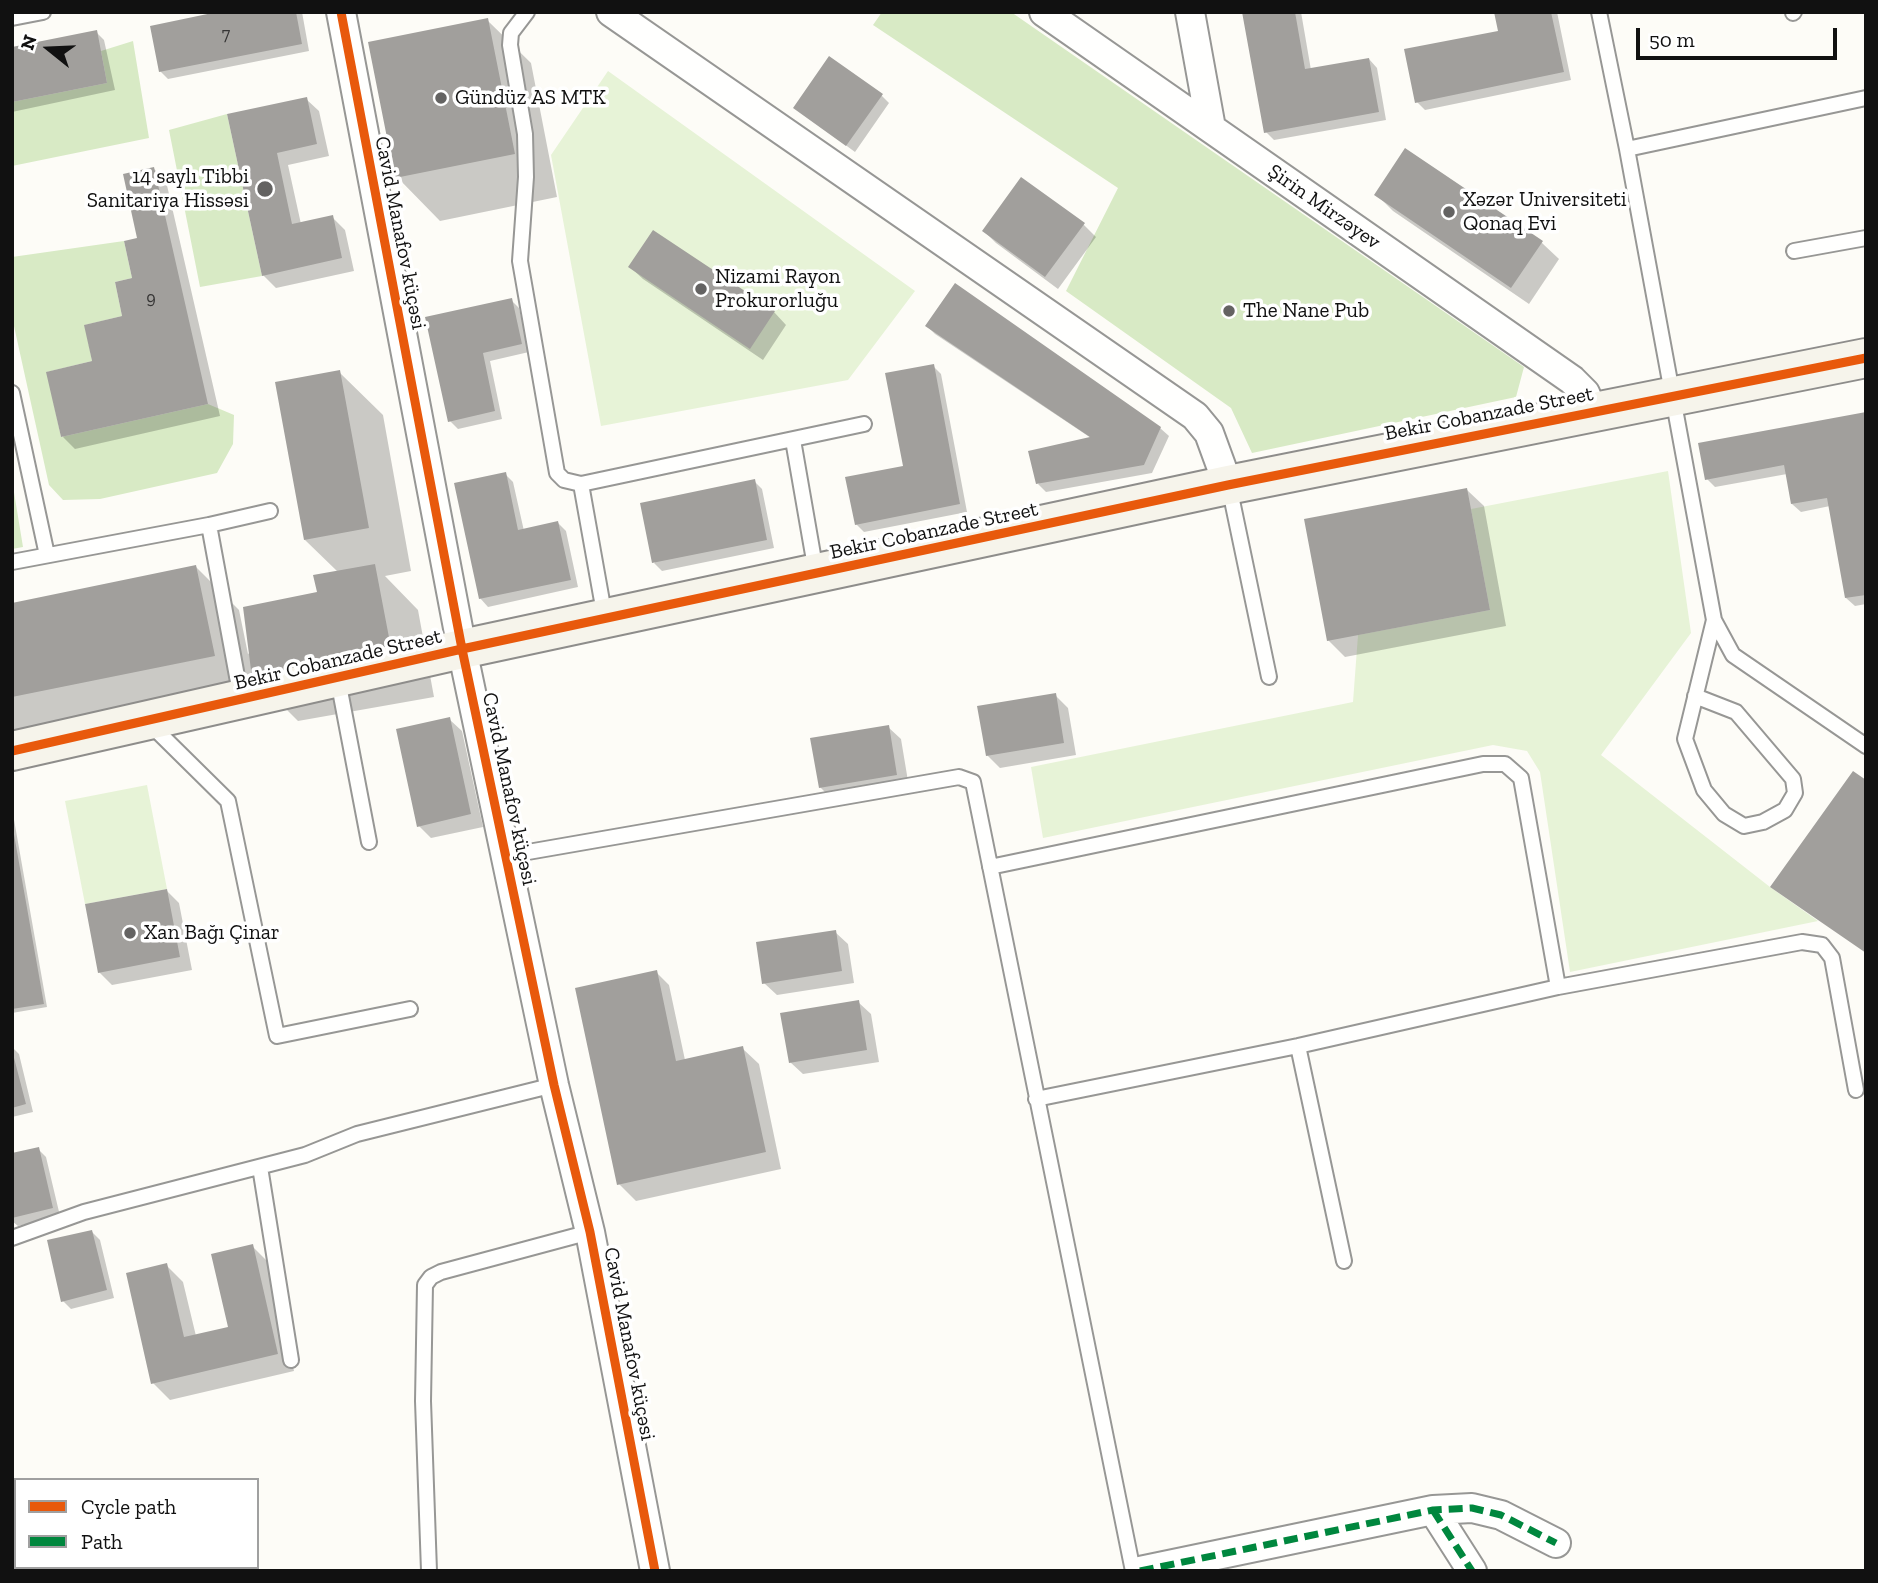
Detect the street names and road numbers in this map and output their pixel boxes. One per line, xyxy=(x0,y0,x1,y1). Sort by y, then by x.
street label: Cavid Manafov küçəsi xyxy=(369,134,431,332)
street label: Şirin Mirzəyev xyxy=(1263,159,1385,255)
street label: Bekir Cobanzade Street xyxy=(1383,381,1595,447)
street label: Bekir Cobanzade Street xyxy=(828,497,1040,565)
street label: Bekir Cobanzade Street xyxy=(232,624,444,696)
street label: Cavid Manafov küçəsi xyxy=(476,690,542,888)
street label: Cavid Manafov küçəsi xyxy=(598,1245,660,1443)

